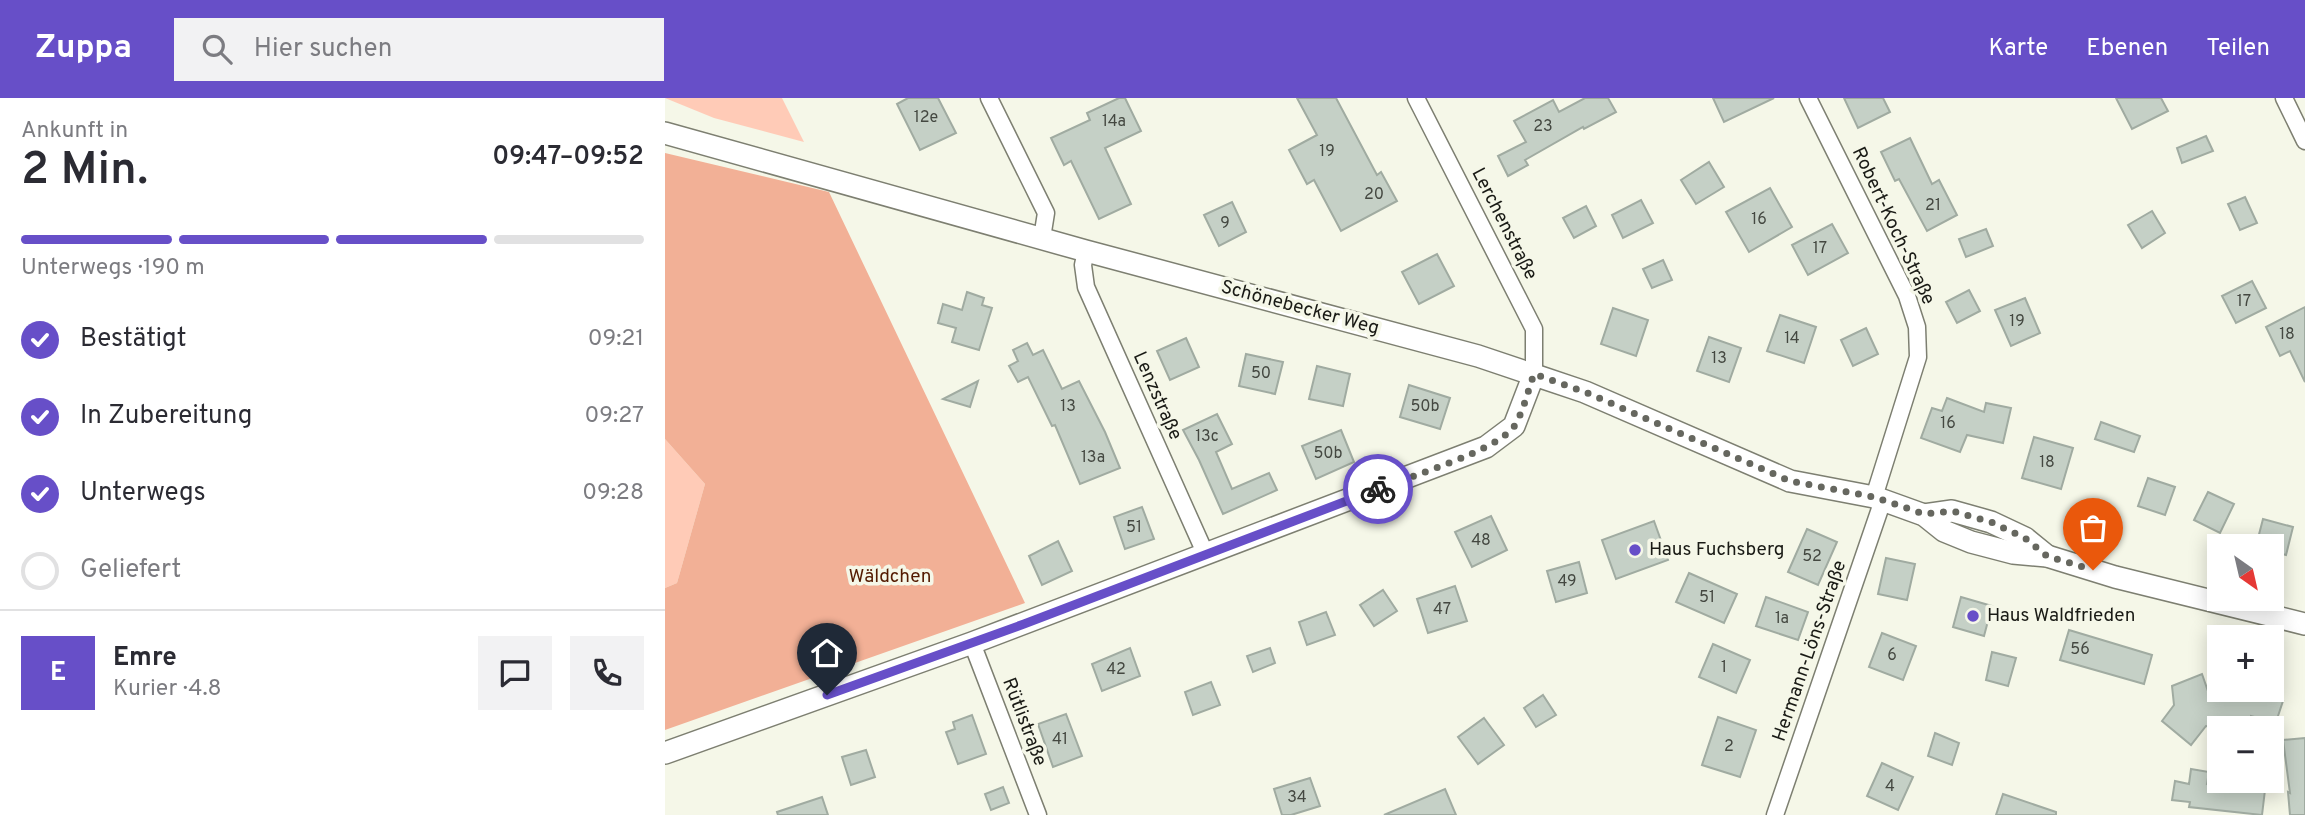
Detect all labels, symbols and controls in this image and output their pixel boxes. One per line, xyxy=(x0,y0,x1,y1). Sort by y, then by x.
search box xyxy=(174,18,664,81)
text: Zuppa xyxy=(35,28,132,70)
icon: search xyxy=(198,30,236,68)
text: Hier suchen xyxy=(254,33,393,66)
text: Karte xyxy=(1988,34,2048,64)
text: Ebenen xyxy=(2086,34,2168,64)
text: Teilen xyxy=(2206,34,2270,64)
house number: 12e xyxy=(914,108,938,128)
house number: 14a xyxy=(1102,112,1126,132)
text: Ankunft in xyxy=(21,117,128,146)
house number: 23 xyxy=(1533,117,1553,137)
text: 09:47–09:52 xyxy=(492,141,644,174)
text: 2 Min. xyxy=(21,142,148,201)
house number: 19 xyxy=(1319,142,1335,162)
street label: Robert-Koch-Straße xyxy=(1846,143,1940,309)
street label: Lerchenstraße xyxy=(1466,164,1542,284)
house number: 20 xyxy=(1364,185,1384,205)
house number: 21 xyxy=(1925,196,1941,216)
house number: 16 xyxy=(1751,210,1767,230)
house number: 9 xyxy=(1220,214,1230,234)
house number: 17 xyxy=(1813,239,1827,259)
text: Unterwegs · 190 m xyxy=(21,254,205,283)
street label: Schönebecker Weg xyxy=(1218,275,1382,341)
house number: 17 xyxy=(2237,292,2251,312)
house number: 19 xyxy=(2009,312,2025,332)
icon: check xyxy=(21,321,59,359)
text: Bestätigt xyxy=(80,323,187,356)
text: 09:21 xyxy=(588,325,644,354)
house number: 18 xyxy=(2279,325,2295,345)
house number: 14 xyxy=(1784,329,1800,349)
street label: Lenzstraße xyxy=(1127,348,1187,444)
house number: 13 xyxy=(1711,349,1727,369)
house number: 50 xyxy=(1251,364,1271,384)
house number: 13 xyxy=(1060,397,1076,417)
house number: 50b xyxy=(1410,397,1440,417)
icon: check xyxy=(21,398,59,436)
text: In Zubereitung xyxy=(80,400,252,433)
text: 09:27 xyxy=(584,402,644,431)
house number: 16 xyxy=(1940,414,1956,434)
house number: 13c xyxy=(1195,427,1219,447)
house number: 50b xyxy=(1313,444,1343,464)
house number: 13a xyxy=(1081,448,1105,468)
house number: 18 xyxy=(2039,453,2055,473)
courier xyxy=(1343,454,1413,524)
icon: bike xyxy=(1359,470,1397,508)
icon: check xyxy=(21,475,59,513)
text: Unterwegs xyxy=(80,477,206,510)
text: 09:28 xyxy=(582,479,644,508)
pin xyxy=(2063,498,2123,570)
icon: bag xyxy=(2074,509,2112,547)
house number: 51 xyxy=(1126,518,1142,538)
house number: 48 xyxy=(1471,531,1491,551)
north arrow xyxy=(2207,534,2284,611)
map controls xyxy=(2207,534,2284,793)
place label: Haus Fuchsberg xyxy=(1649,538,1785,562)
marker: Haus Fuchsberg xyxy=(1627,542,1643,558)
house number: 52 xyxy=(1802,547,1822,567)
text: Geliefert xyxy=(80,554,181,587)
street label: Hermann-Löns-Straße xyxy=(1768,557,1852,745)
park label: Wäldchen xyxy=(849,565,931,589)
house number: 49 xyxy=(1557,572,1577,592)
house number: 51 xyxy=(1699,588,1715,608)
house number: 47 xyxy=(1433,600,1451,620)
place label: Haus Waldfrieden xyxy=(1987,604,2135,628)
marker: Haus Waldfrieden xyxy=(1965,608,1981,624)
house number: 1a xyxy=(1775,609,1789,629)
pin xyxy=(797,623,857,695)
button: + xyxy=(2207,625,2284,702)
icon: home xyxy=(808,634,846,672)
button: chat xyxy=(478,636,552,710)
button: phone xyxy=(570,636,644,710)
house number: 56 xyxy=(2070,640,2090,660)
text: Emre xyxy=(113,642,177,675)
house number: 6 xyxy=(1887,646,1897,666)
text: E xyxy=(50,657,66,690)
house number: 1 xyxy=(1721,658,1727,678)
house number: 42 xyxy=(1106,660,1126,680)
street label: Rütlistraße xyxy=(996,674,1052,770)
text: Kurier · 4.8 xyxy=(113,675,222,704)
button: − xyxy=(2207,716,2284,793)
house number: 41 xyxy=(1052,730,1068,750)
house number: 2 xyxy=(1724,737,1734,757)
house number: 4 xyxy=(1885,777,1895,797)
house number: 34 xyxy=(1287,788,1307,808)

